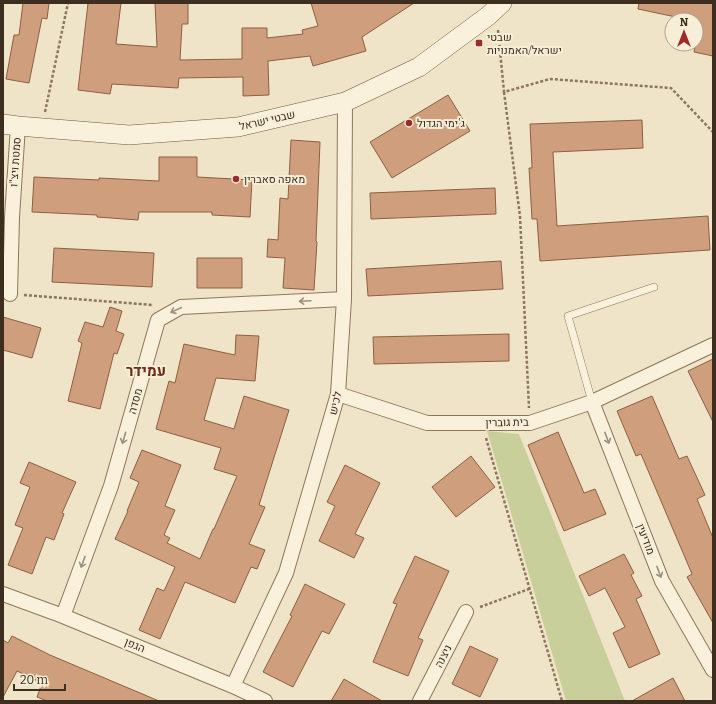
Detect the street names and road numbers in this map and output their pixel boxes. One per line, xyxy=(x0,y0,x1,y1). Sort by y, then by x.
street label: שבטי ישראל xyxy=(238,108,296,133)
street label: סמטת ויצ"ו xyxy=(7,137,24,187)
street label: מסדה xyxy=(126,387,145,416)
street label: לכיש xyxy=(326,390,345,416)
street label: בית גוברין xyxy=(485,416,529,429)
street label: מודיעין xyxy=(634,522,657,557)
street label: הגפן xyxy=(123,636,147,655)
street label: ניצנה xyxy=(432,643,455,670)

